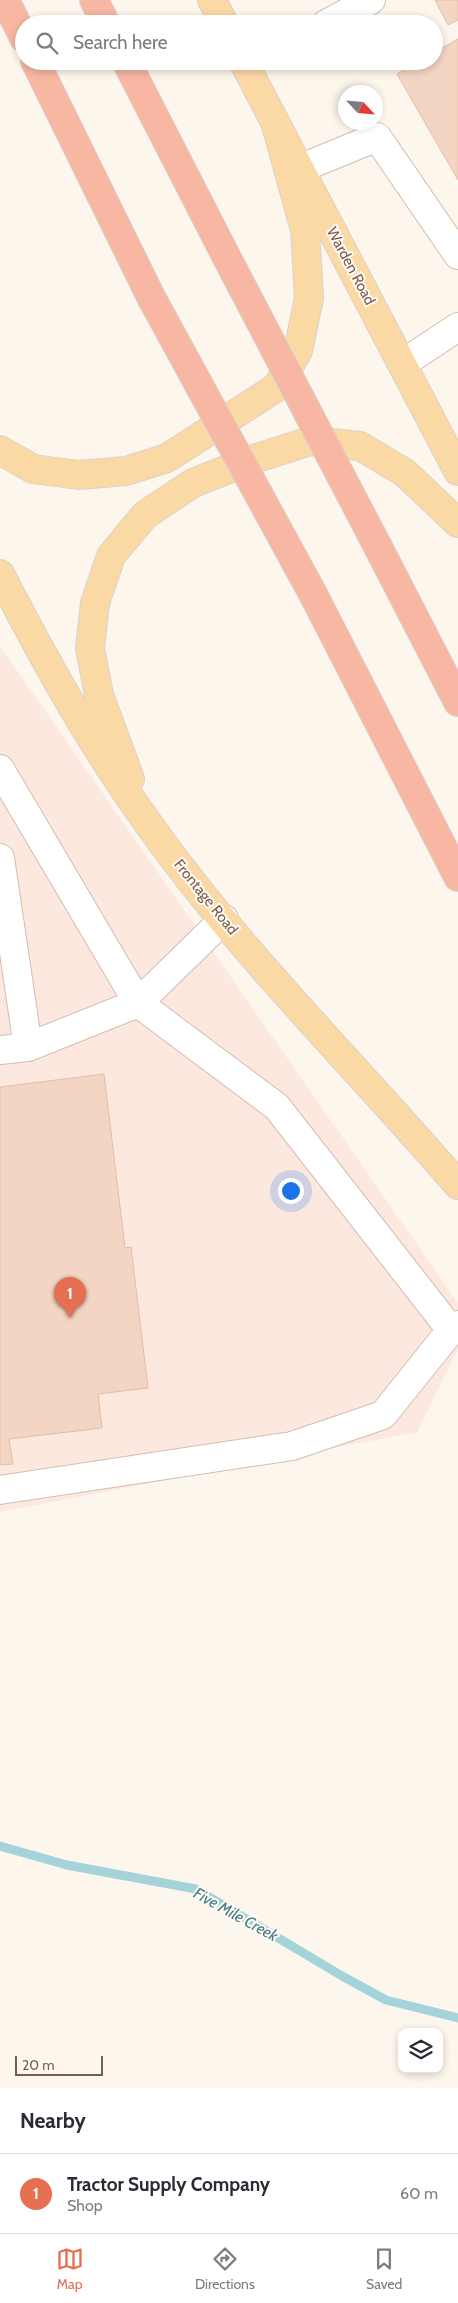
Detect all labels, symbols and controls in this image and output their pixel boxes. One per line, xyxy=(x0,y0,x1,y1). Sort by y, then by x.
search box xyxy=(15,15,443,70)
icon: search xyxy=(33,29,61,57)
text: Search here xyxy=(73,31,167,54)
north arrow xyxy=(338,85,383,130)
street label: Warden Road xyxy=(323,224,379,308)
street label: Frontage Road xyxy=(170,856,242,938)
your location xyxy=(278,1178,304,1204)
pin: 1 xyxy=(54,1277,86,1318)
water label: Five Mile Creek xyxy=(190,1883,282,1946)
map controls xyxy=(398,2028,443,2073)
button: layers xyxy=(398,2028,443,2073)
scale bar xyxy=(15,2053,102,2076)
text: 20 m xyxy=(22,2056,55,2074)
text: Nearby xyxy=(20,2108,86,2133)
text: Tractor Supply Company xyxy=(67,2173,270,2196)
text: 1 xyxy=(33,2184,39,2203)
text: 60 m xyxy=(400,2184,438,2203)
text: Shop xyxy=(67,2196,103,2215)
tab: Map xyxy=(56,2245,84,2293)
tab: Directions xyxy=(195,2245,255,2293)
tab: Saved xyxy=(366,2245,402,2293)

